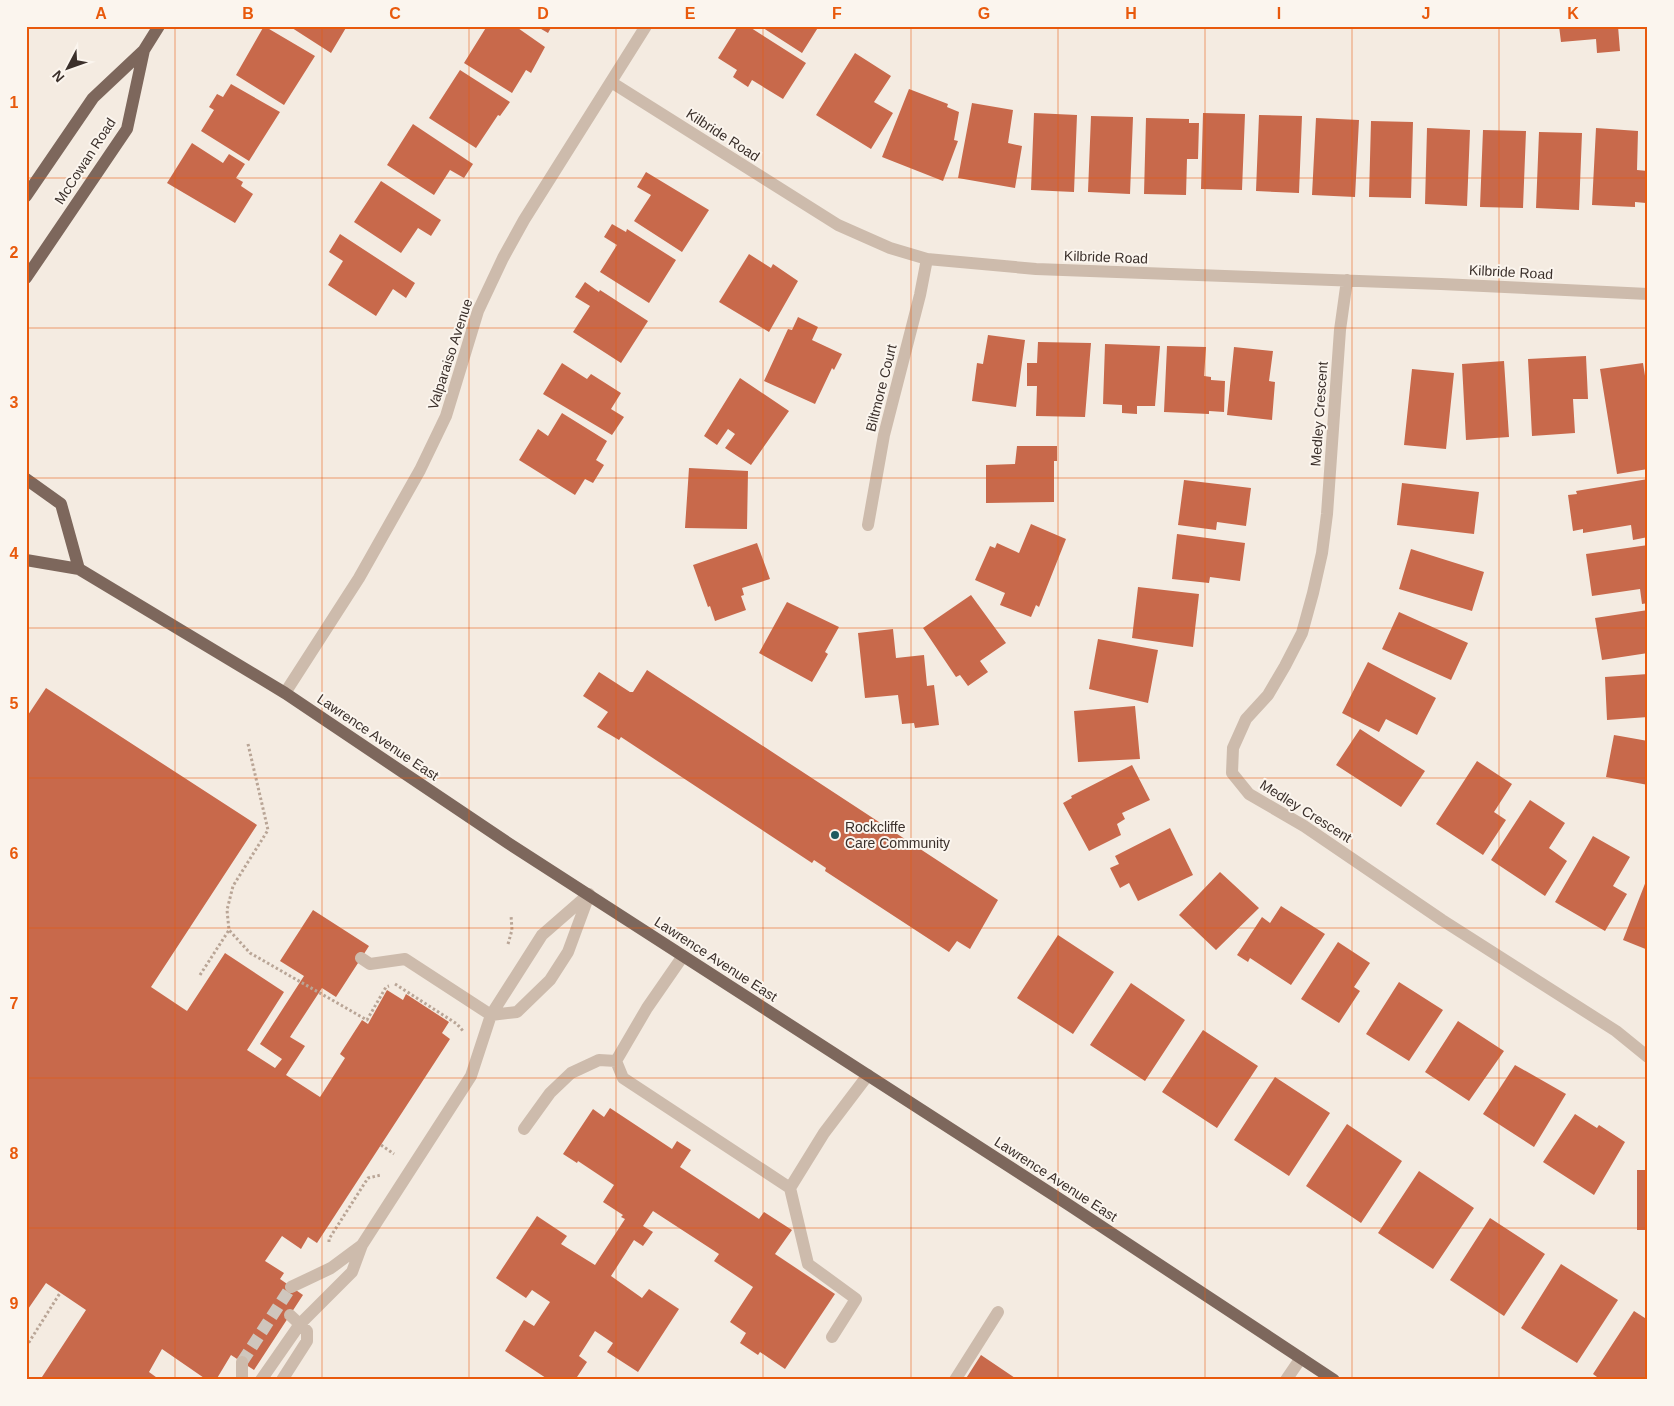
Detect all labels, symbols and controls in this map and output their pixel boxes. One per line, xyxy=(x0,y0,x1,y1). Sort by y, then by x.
text: A xyxy=(95,5,107,22)
text: B xyxy=(242,5,254,22)
text: C xyxy=(389,5,401,22)
text: D xyxy=(537,5,549,22)
text: E xyxy=(685,5,696,22)
text: F xyxy=(832,5,842,22)
text: G xyxy=(978,5,990,22)
text: H xyxy=(1125,5,1137,22)
text: I xyxy=(1277,5,1281,22)
text: J xyxy=(1422,5,1430,22)
text: K xyxy=(1567,5,1579,22)
north arrow xyxy=(42,42,92,92)
text: N xyxy=(49,67,68,86)
text: 1 xyxy=(10,94,19,111)
street label: Kilbride Road xyxy=(683,105,763,165)
street label: McCowan Road xyxy=(51,115,119,207)
text: 2 xyxy=(10,244,19,261)
street label: Kilbride Road xyxy=(1064,248,1148,266)
street label: Kilbride Road xyxy=(1469,262,1553,282)
street label: Valparaiso Avenue xyxy=(425,296,476,411)
street label: Biltmore Court xyxy=(862,343,900,433)
street label: Medley Crescent xyxy=(1307,361,1331,467)
text: 3 xyxy=(10,394,19,411)
text: 4 xyxy=(10,545,19,562)
street label: Lawrence Avenue East xyxy=(314,690,442,784)
text: 5 xyxy=(10,695,19,712)
street label: Medley Crescent xyxy=(1257,776,1355,846)
place label: Rockcliffe Care Community xyxy=(845,819,950,851)
marker: Rockcliffe Care Community xyxy=(829,829,841,841)
text: 6 xyxy=(10,845,19,862)
street label: Lawrence Avenue East xyxy=(652,913,780,1005)
text: 7 xyxy=(10,995,19,1012)
street label: Lawrence Avenue East xyxy=(992,1133,1120,1225)
text: 8 xyxy=(10,1145,19,1162)
text: 9 xyxy=(10,1295,19,1312)

